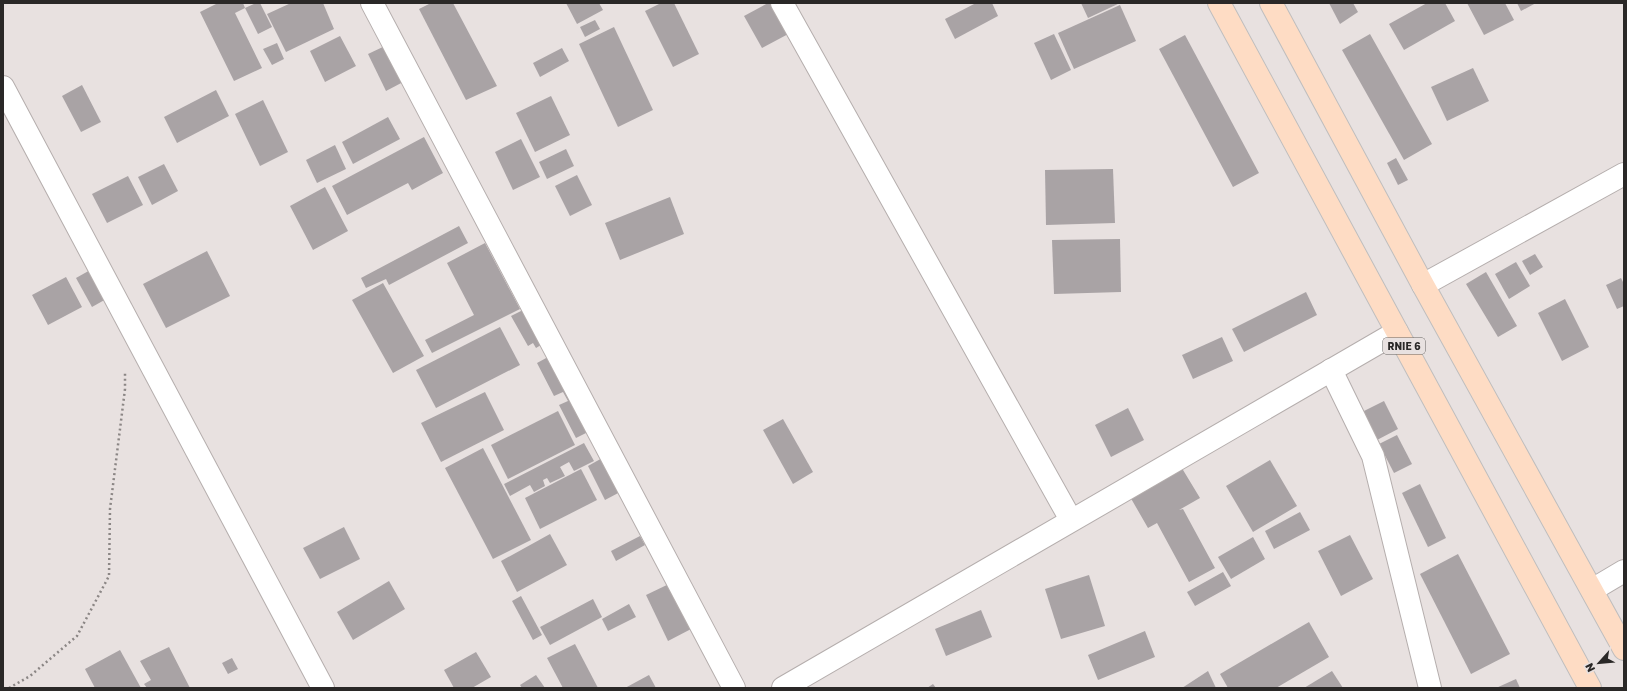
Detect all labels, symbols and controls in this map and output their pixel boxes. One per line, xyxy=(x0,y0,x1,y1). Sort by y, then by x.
road number: RNIE 6 xyxy=(1383,338,1425,354)
north arrow xyxy=(1579,643,1619,683)
text: N xyxy=(1582,661,1597,674)

